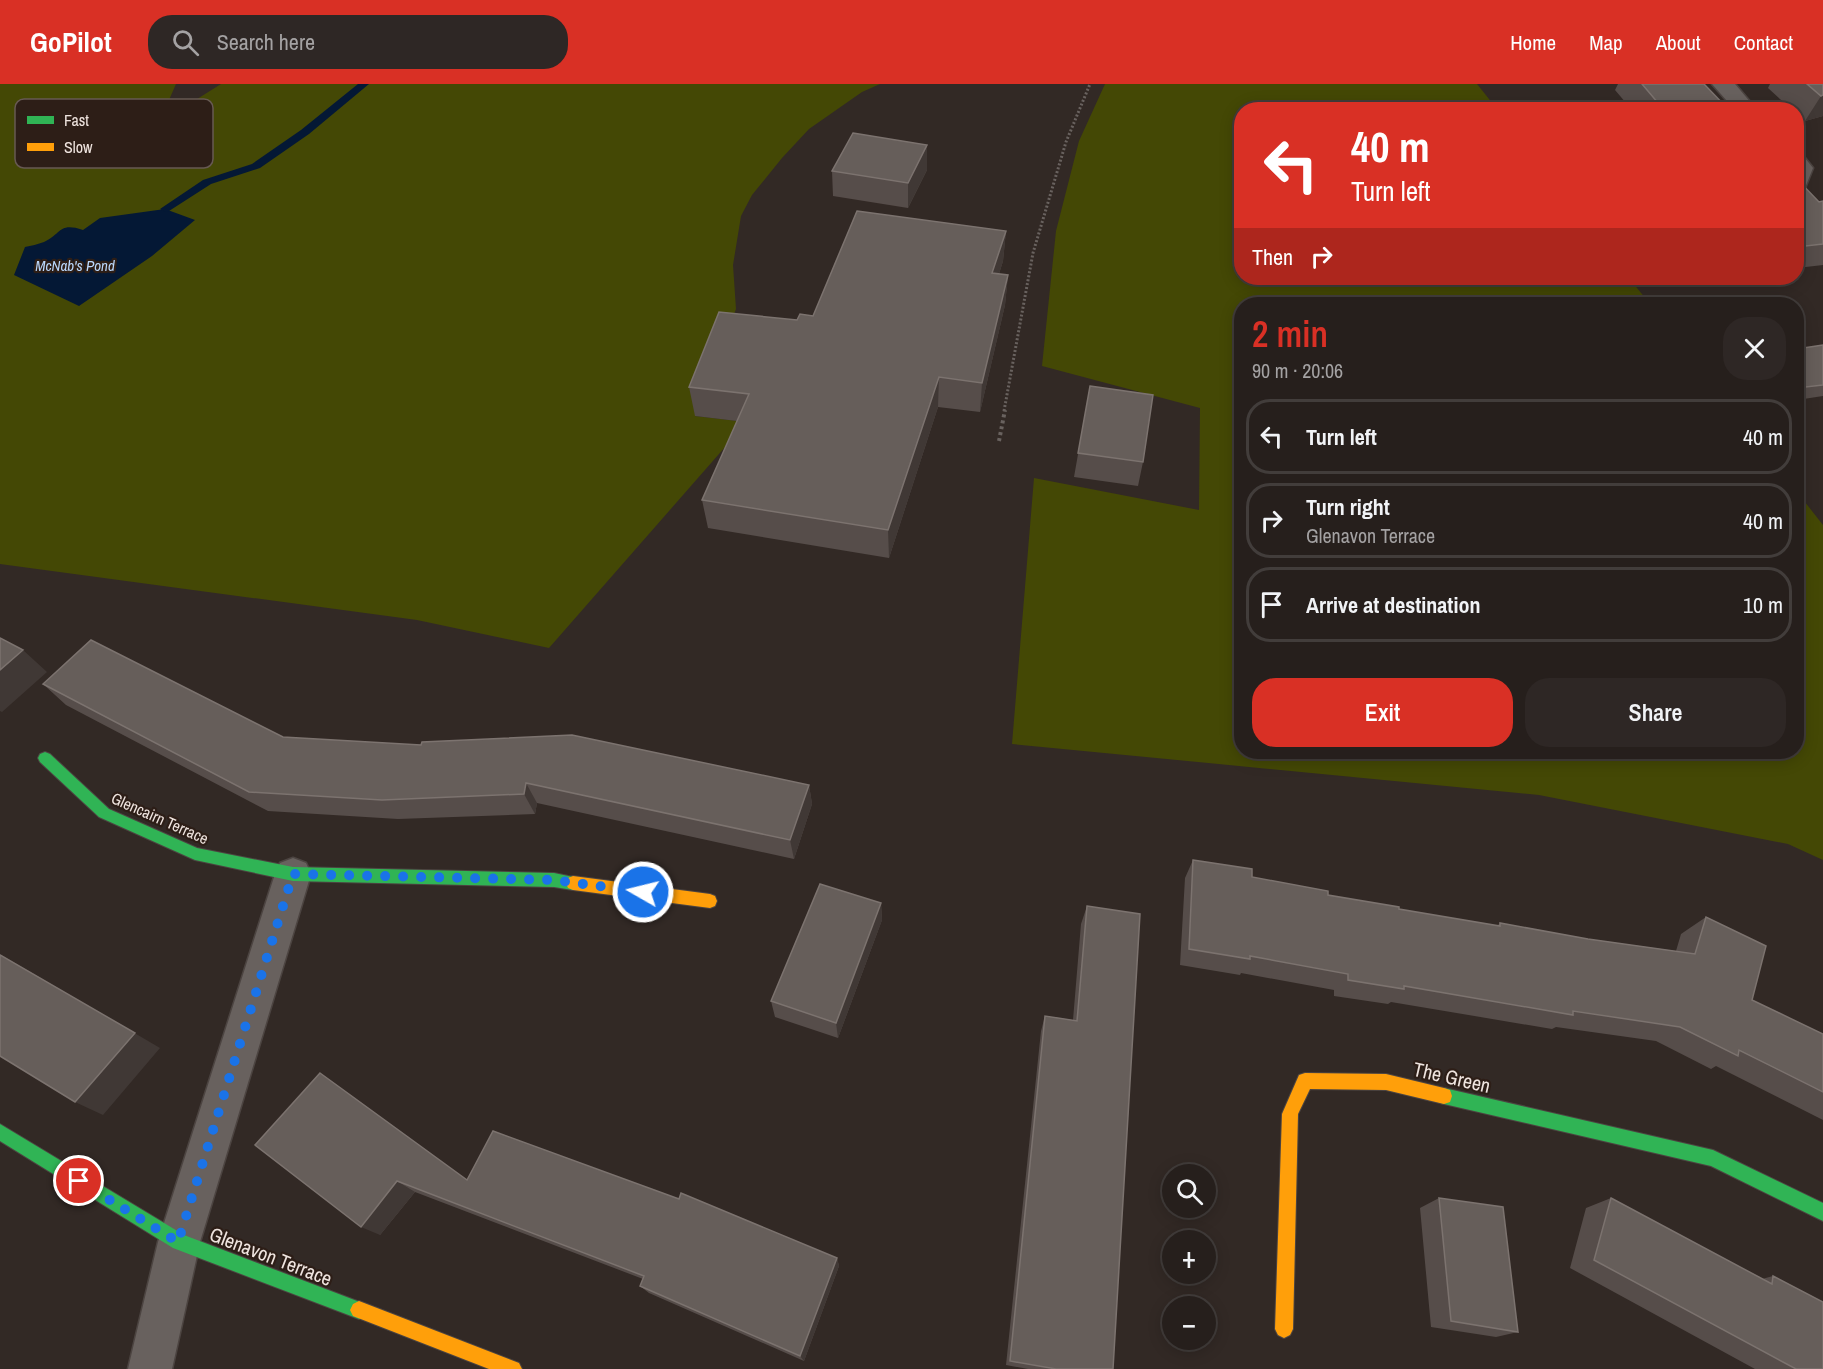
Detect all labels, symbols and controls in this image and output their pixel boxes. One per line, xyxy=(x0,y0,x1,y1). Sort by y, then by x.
search box xyxy=(148,15,568,69)
text: GoPilot xyxy=(30,23,112,61)
icon: search xyxy=(169,26,202,59)
text: Search here xyxy=(217,27,315,57)
text: Home xyxy=(1510,28,1556,57)
text: Map xyxy=(1589,28,1623,57)
text: About xyxy=(1656,28,1701,57)
text: Contact xyxy=(1734,28,1793,57)
legend xyxy=(15,99,213,168)
text: Fast xyxy=(64,109,89,131)
text: 40 m xyxy=(1351,119,1430,175)
icon: left xyxy=(1252,126,1330,204)
text: Slow xyxy=(64,136,93,158)
text: Turn left xyxy=(1351,173,1430,209)
icon: right xyxy=(1305,240,1338,273)
text: Then xyxy=(1252,242,1293,272)
water label: McNab's Pond xyxy=(35,255,115,276)
text: 2 min xyxy=(1252,310,1328,358)
button: close xyxy=(1723,317,1786,380)
text: 90 m · 20:06 xyxy=(1252,357,1343,384)
icon: left xyxy=(1255,420,1288,453)
text: Turn left xyxy=(1306,422,1377,452)
text: 40 m xyxy=(1743,422,1783,452)
text: Turn right xyxy=(1306,492,1390,522)
icon: right xyxy=(1255,504,1288,537)
text: 40 m xyxy=(1743,506,1783,536)
text: Glenavon Terrace xyxy=(1306,522,1435,549)
icon: arrive xyxy=(1255,588,1288,621)
text: Arrive at destination xyxy=(1306,590,1480,620)
text: 10 m xyxy=(1743,590,1783,620)
button: Exit xyxy=(1252,678,1513,747)
button: Share xyxy=(1525,678,1786,747)
street label: Glencairn Terrace xyxy=(108,787,212,849)
position arrow xyxy=(611,860,675,924)
street label: The Green xyxy=(1411,1055,1493,1099)
pin xyxy=(53,1155,104,1206)
icon: arrive xyxy=(62,1164,95,1197)
map controls xyxy=(1162,1164,1216,1350)
button: search xyxy=(1162,1164,1216,1218)
street label: Glenavon Terrace xyxy=(206,1220,336,1292)
button: + xyxy=(1162,1230,1216,1284)
button: − xyxy=(1162,1296,1216,1350)

